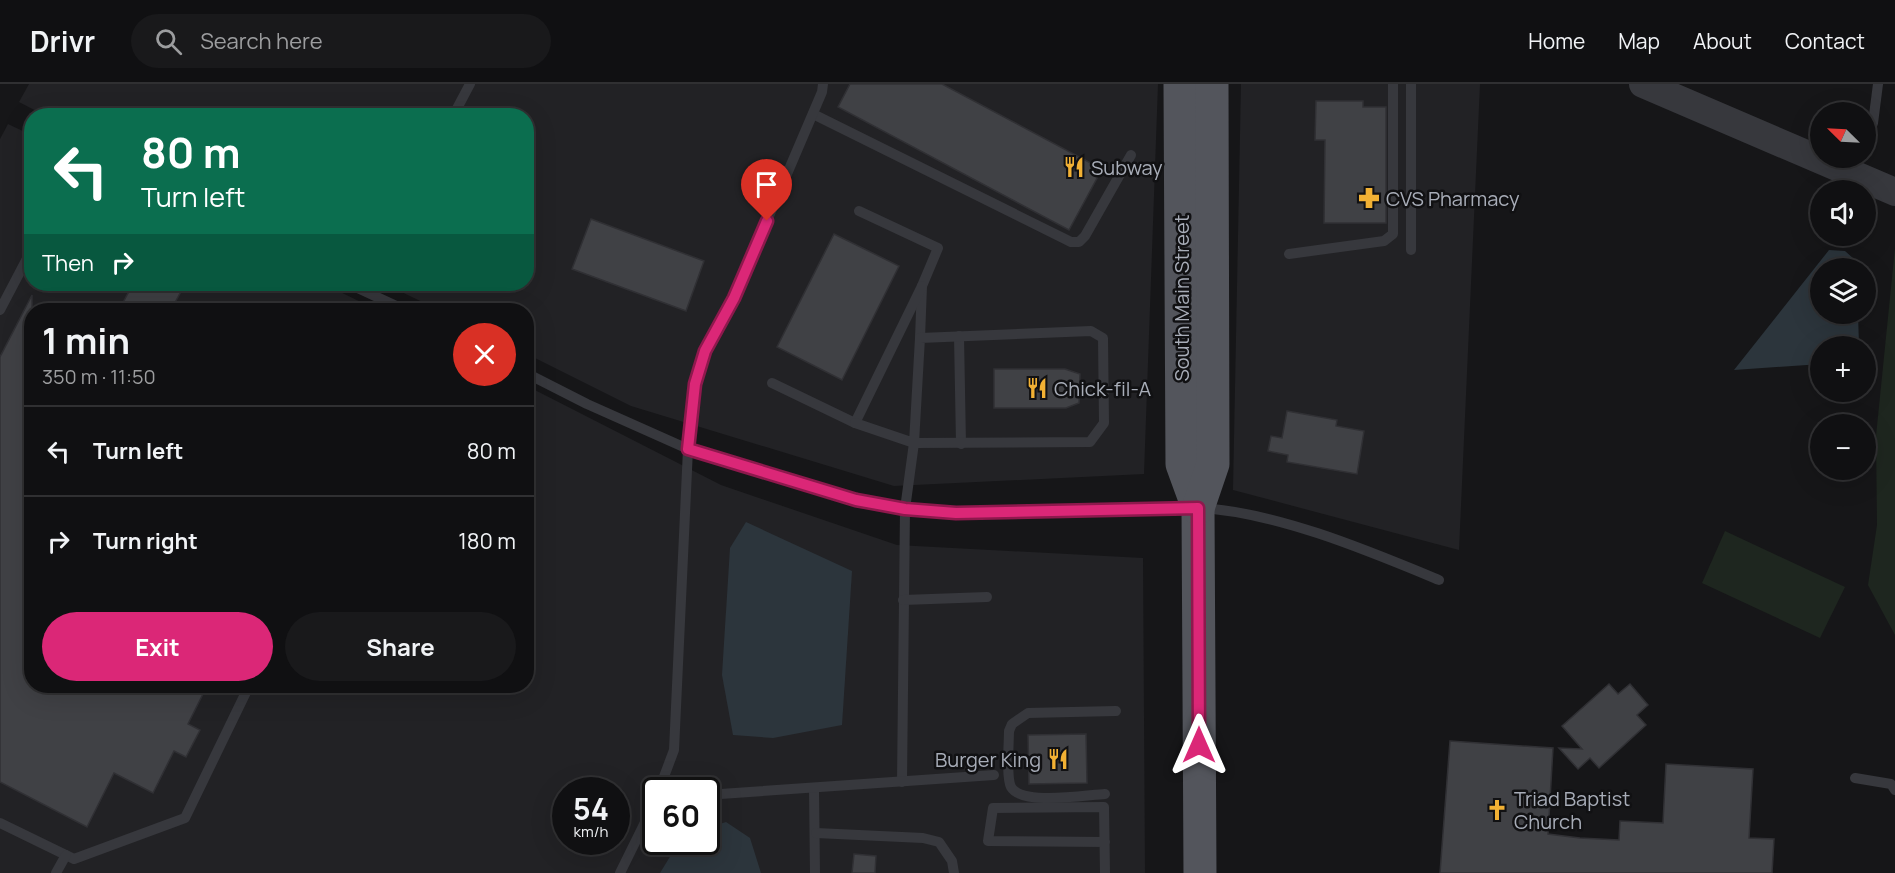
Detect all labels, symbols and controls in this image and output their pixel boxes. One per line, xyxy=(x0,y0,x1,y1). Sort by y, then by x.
search box xyxy=(131,14,551,68)
text: Drivr xyxy=(30,22,95,60)
icon: search xyxy=(152,25,185,58)
text: Search here xyxy=(200,26,323,56)
text: Home xyxy=(1528,27,1585,55)
text: Map xyxy=(1618,27,1660,55)
text: About xyxy=(1693,27,1752,55)
text: Contact xyxy=(1785,27,1865,55)
north arrow xyxy=(1810,102,1876,168)
map controls xyxy=(1810,102,1876,480)
text: 80 m xyxy=(141,123,241,181)
icon: left xyxy=(42,132,120,210)
place label: Subway xyxy=(1091,154,1163,181)
restaurant icon: Subway xyxy=(1062,155,1086,179)
pin xyxy=(741,159,792,221)
icon: arrive xyxy=(750,168,783,201)
text: Turn left xyxy=(141,178,245,215)
button: sound xyxy=(1810,180,1876,246)
place label: CVS Pharmacy xyxy=(1386,185,1520,212)
pharmacy icon: CVS Pharmacy xyxy=(1357,186,1381,210)
street label: South Main Street xyxy=(1168,214,1195,382)
icon: right xyxy=(106,246,139,279)
text: Then xyxy=(42,248,94,278)
button: layers xyxy=(1810,258,1876,324)
text: 1 min xyxy=(42,316,130,365)
button: close xyxy=(453,323,516,386)
button: + xyxy=(1810,336,1876,402)
text: 350 m · 11:50 xyxy=(42,363,156,390)
place label: Chick-fil-A xyxy=(1054,375,1151,402)
restaurant icon: Chick-fil-A xyxy=(1025,376,1049,400)
button: − xyxy=(1810,414,1876,480)
icon: left xyxy=(42,435,75,468)
text: Turn left xyxy=(93,436,183,466)
text: 80 m xyxy=(467,436,516,466)
icon: right xyxy=(42,525,75,558)
text: Turn right xyxy=(93,526,198,556)
text: 180 m xyxy=(458,526,516,556)
button: Exit xyxy=(42,612,273,681)
button: Share xyxy=(285,612,516,681)
position arrow xyxy=(1167,713,1231,777)
place label: Burger King xyxy=(935,746,1041,773)
restaurant icon: Burger King xyxy=(1046,747,1070,771)
speed limit sign: 60 xyxy=(642,777,720,855)
place label: Triad Baptist Church xyxy=(1514,785,1630,835)
text: 54 xyxy=(573,788,609,829)
church icon: Triad Baptist Church xyxy=(1485,798,1509,822)
text: km/h xyxy=(574,821,608,842)

